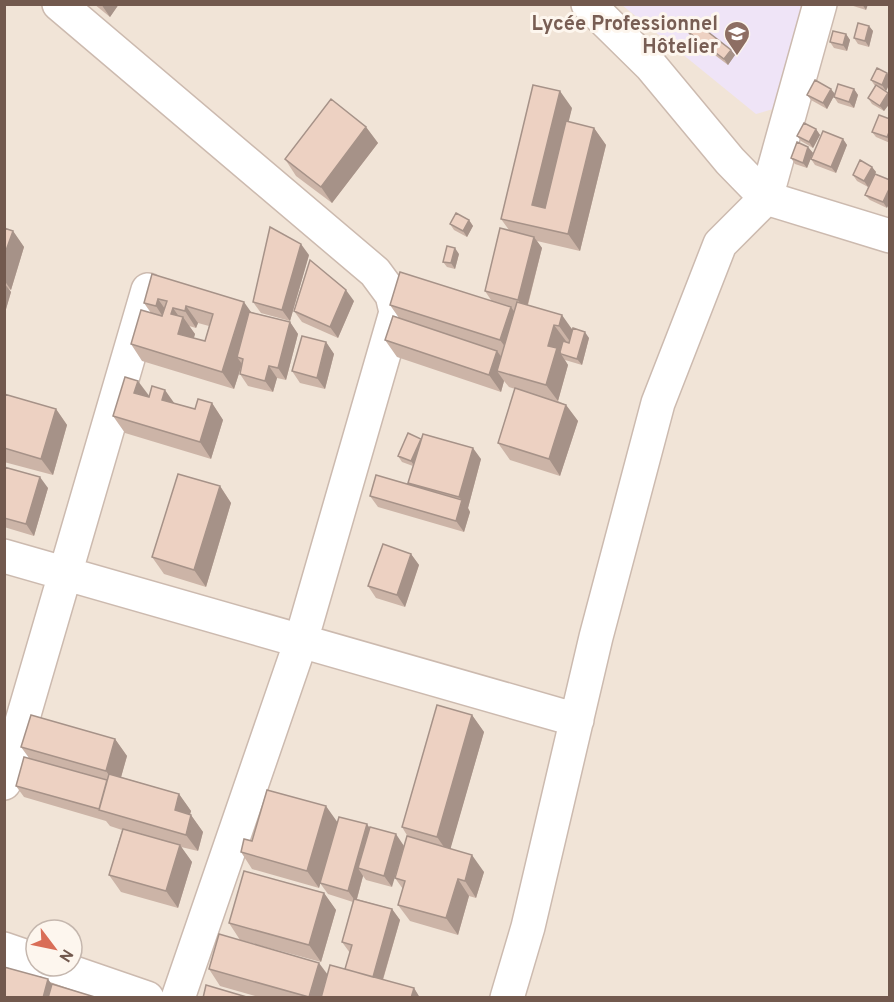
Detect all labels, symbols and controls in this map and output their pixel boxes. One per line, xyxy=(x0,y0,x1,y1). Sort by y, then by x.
place label: Lycée Professionnel Hôtelier xyxy=(531,12,719,61)
school or university icon: Lycée Professionnel Hôtelier xyxy=(722,19,752,57)
north arrow xyxy=(24,918,84,978)
text: N xyxy=(53,945,77,965)

